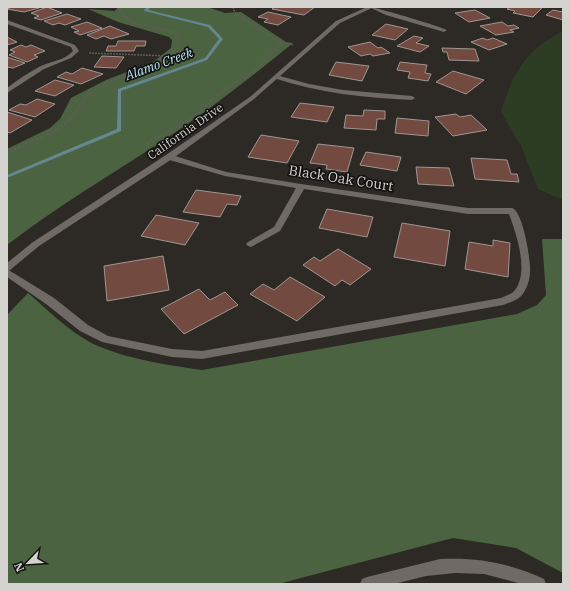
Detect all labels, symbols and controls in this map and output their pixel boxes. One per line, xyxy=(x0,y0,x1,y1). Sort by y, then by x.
water label: Alamo Creek xyxy=(122,44,195,84)
street label: California Drive xyxy=(144,99,226,163)
street label: Black Oak Court xyxy=(287,161,395,195)
north arrow xyxy=(8,543,48,583)
text: N xyxy=(11,560,27,574)

